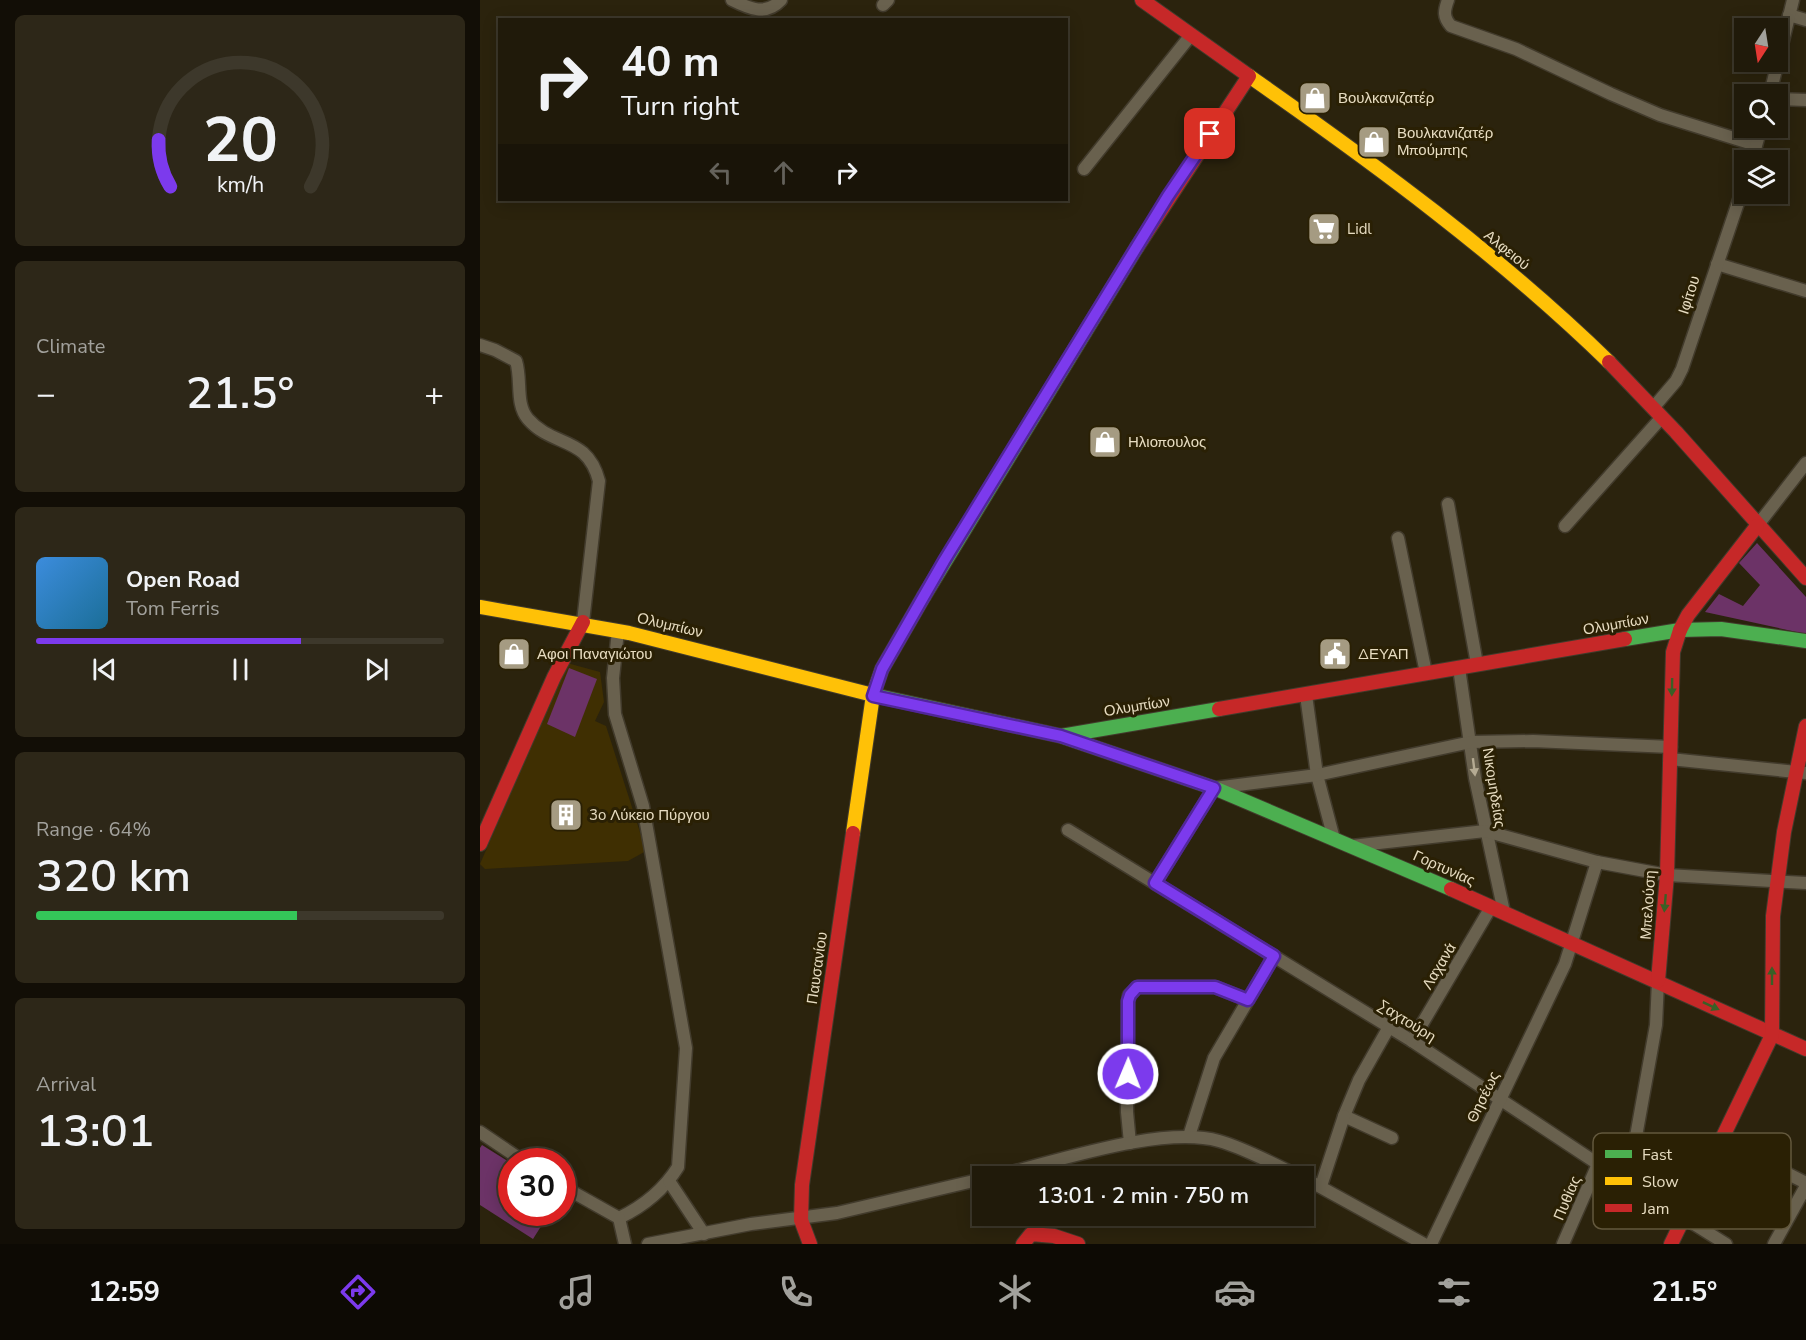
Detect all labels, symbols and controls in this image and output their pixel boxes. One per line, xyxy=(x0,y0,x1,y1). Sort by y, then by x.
north arrow xyxy=(1734,18,1788,72)
map controls xyxy=(1734,18,1788,204)
text: 40 m xyxy=(621,34,720,91)
icon: right xyxy=(522,42,600,120)
shop icon: Βουλκανιζατέρ xyxy=(1297,80,1333,116)
button: search xyxy=(1734,84,1788,138)
text: Turn right xyxy=(621,88,739,125)
place label: Βουλκανιζατέρ xyxy=(1338,88,1434,108)
text: 20 xyxy=(203,99,277,184)
pin xyxy=(1184,108,1235,159)
icon: arrive xyxy=(1193,117,1226,150)
place label: Βουλκανιζατέρ Μπούμπης xyxy=(1397,123,1493,160)
shop icon: Βουλκανιζατέρ Μπούμπης xyxy=(1356,124,1392,160)
button: layers xyxy=(1734,150,1788,204)
icon: left xyxy=(704,156,737,189)
icon: ahead xyxy=(767,156,800,189)
icon: right xyxy=(830,156,863,189)
text: km/h xyxy=(216,171,264,201)
supermarket icon: Lidl xyxy=(1306,211,1342,247)
place label: Lidl xyxy=(1347,219,1372,239)
street label: Αλφειού xyxy=(1480,225,1534,275)
street label: Ιφίτου xyxy=(1673,273,1705,317)
text: Climate xyxy=(36,333,105,360)
text: 21.5° xyxy=(186,363,294,424)
text: − xyxy=(36,372,56,417)
text: + xyxy=(424,372,444,417)
shop icon: Ηλιοπουλος xyxy=(1087,424,1123,460)
place label: Ηλιοπουλος xyxy=(1128,432,1206,452)
text: Open Road xyxy=(126,565,240,595)
text: Tom Ferris xyxy=(126,595,220,622)
street label: Ολυμπίων xyxy=(635,608,705,642)
street label: Ολυμπίων xyxy=(1581,608,1651,640)
shop icon: Αφοι Παναγιώτου xyxy=(496,636,532,672)
public building icon: ΔΕΥΑΠ xyxy=(1317,636,1353,672)
place label: Αφοι Παναγιώτου xyxy=(537,644,653,664)
place label: ΔΕΥΑΠ xyxy=(1358,644,1409,664)
icon: previous xyxy=(88,653,121,686)
icon: pause xyxy=(224,653,257,686)
icon: next xyxy=(360,653,393,686)
one-way arrow xyxy=(1667,677,1677,696)
street label: Ολυμπίων xyxy=(1102,691,1172,721)
street label: Νικομηδείας xyxy=(1478,747,1510,829)
one-way arrow xyxy=(1469,758,1479,777)
building icon: 3o Λύκειο Πύργου xyxy=(548,797,584,833)
place label: 3o Λύκειο Πύργου xyxy=(589,805,710,825)
text: Range · 64% xyxy=(36,816,151,843)
street label: Γορτυνίας xyxy=(1410,845,1478,891)
text: 320 km xyxy=(36,846,191,907)
street label: Μπελούση xyxy=(1636,870,1660,940)
one-way arrow xyxy=(1660,893,1670,912)
street label: Παυσανίου xyxy=(802,930,832,1006)
street label: Λαχανά xyxy=(1417,939,1461,993)
one-way arrow xyxy=(1767,967,1777,986)
street label: Σαχτούρη xyxy=(1374,995,1440,1047)
one-way arrow xyxy=(1702,1000,1720,1010)
position arrow xyxy=(1096,1042,1160,1106)
street label: Θησέως xyxy=(1462,1068,1504,1126)
text: Arrival xyxy=(36,1071,96,1098)
text: 13:01 xyxy=(36,1101,155,1162)
legend xyxy=(1593,1133,1791,1229)
text: Fast xyxy=(1642,1144,1673,1166)
speed limit sign: 30 xyxy=(498,1148,576,1226)
text: Slow xyxy=(1642,1171,1679,1193)
street label: Πυθίας xyxy=(1549,1173,1585,1223)
text: 13:01 · 2 min · 750 m xyxy=(1037,1181,1249,1211)
text: Jam xyxy=(1641,1198,1669,1220)
icon: directions xyxy=(337,1271,379,1313)
icon: music xyxy=(556,1271,598,1313)
icon: phone xyxy=(775,1271,817,1313)
icon: climate xyxy=(994,1271,1036,1313)
icon: car xyxy=(1214,1271,1256,1313)
icon: filters xyxy=(1433,1271,1475,1313)
text: 12:59 xyxy=(89,1274,160,1311)
text: 21.5° xyxy=(1652,1274,1717,1311)

